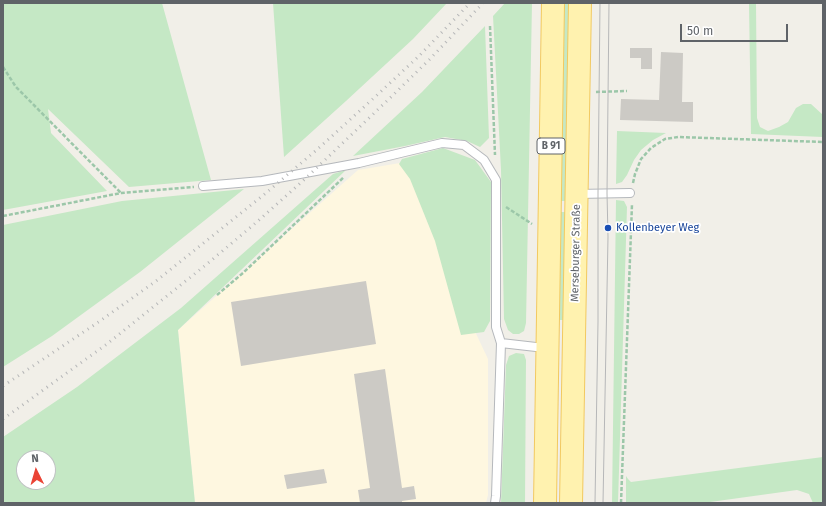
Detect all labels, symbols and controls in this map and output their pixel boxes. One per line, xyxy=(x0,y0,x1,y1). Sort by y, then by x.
scale bar xyxy=(682,16,790,42)
text: 50 m xyxy=(687,24,713,38)
road number: B 91 xyxy=(537,138,565,154)
street label: Merseburger Straße xyxy=(569,204,583,302)
place label: Kollenbeyer Weg xyxy=(616,221,699,235)
marker: Kollenbeyer Weg xyxy=(603,223,613,233)
north arrow xyxy=(16,450,56,490)
text: N xyxy=(31,452,39,465)

